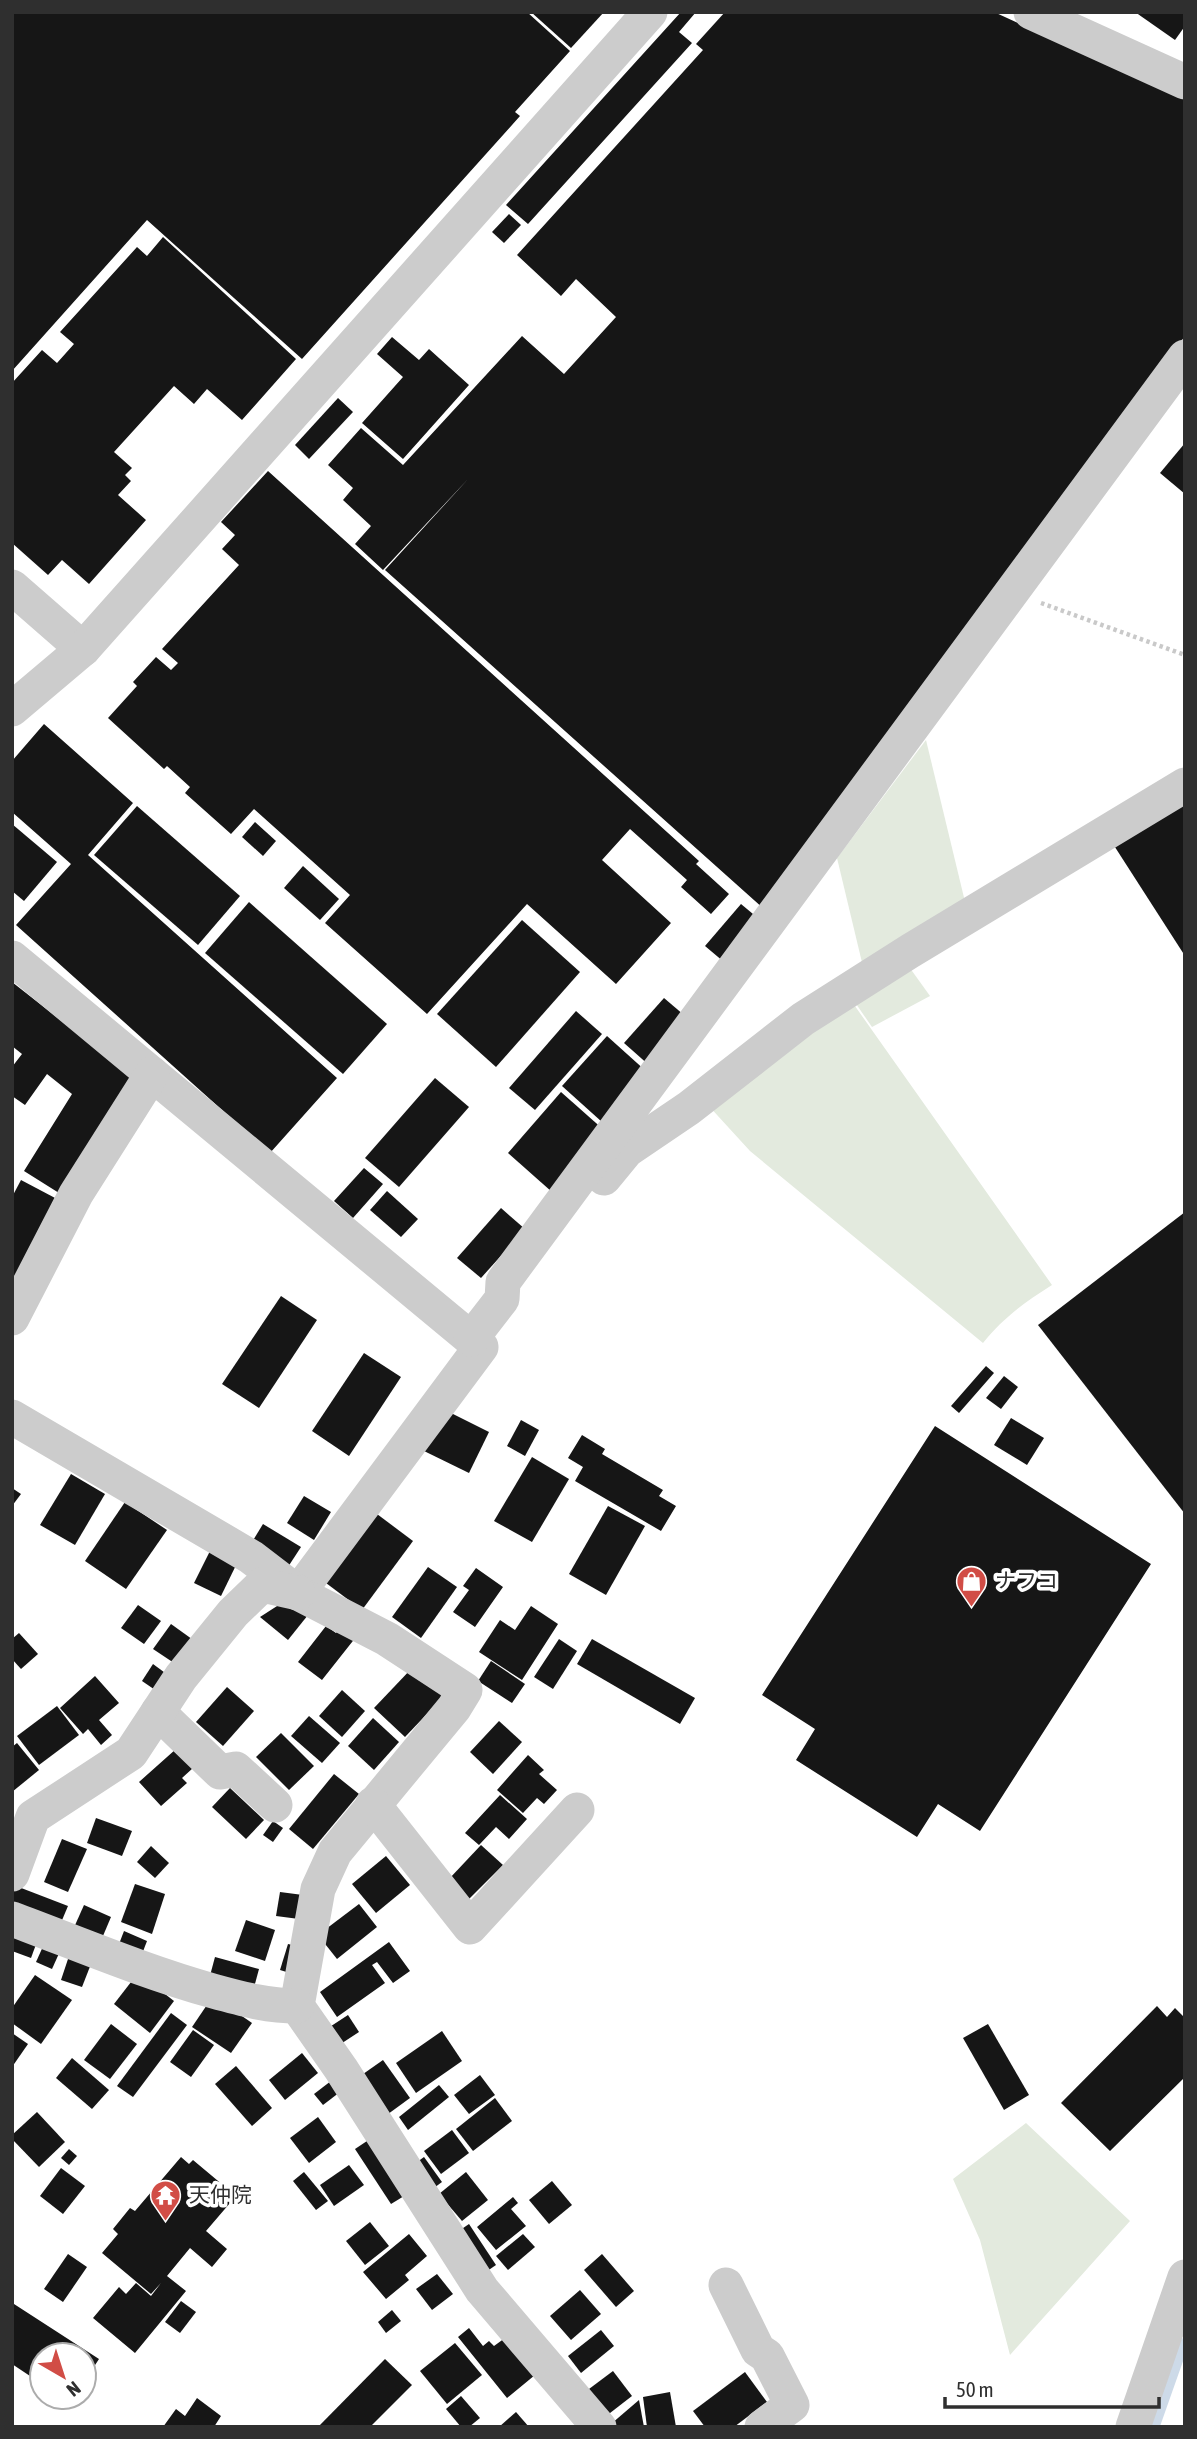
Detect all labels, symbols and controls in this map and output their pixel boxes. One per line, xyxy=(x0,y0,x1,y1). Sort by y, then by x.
shop icon: ナフコ xyxy=(955,1564,989,1608)
place label: ナフコ xyxy=(995,1568,1058,1592)
temple icon: 天仲院 xyxy=(149,2178,183,2222)
place label: 天仲院 xyxy=(189,2182,252,2206)
north arrow xyxy=(28,2341,98,2411)
scale bar xyxy=(945,2366,1158,2410)
text: N xyxy=(62,2377,85,2401)
text: 50 m xyxy=(956,2377,994,2401)

